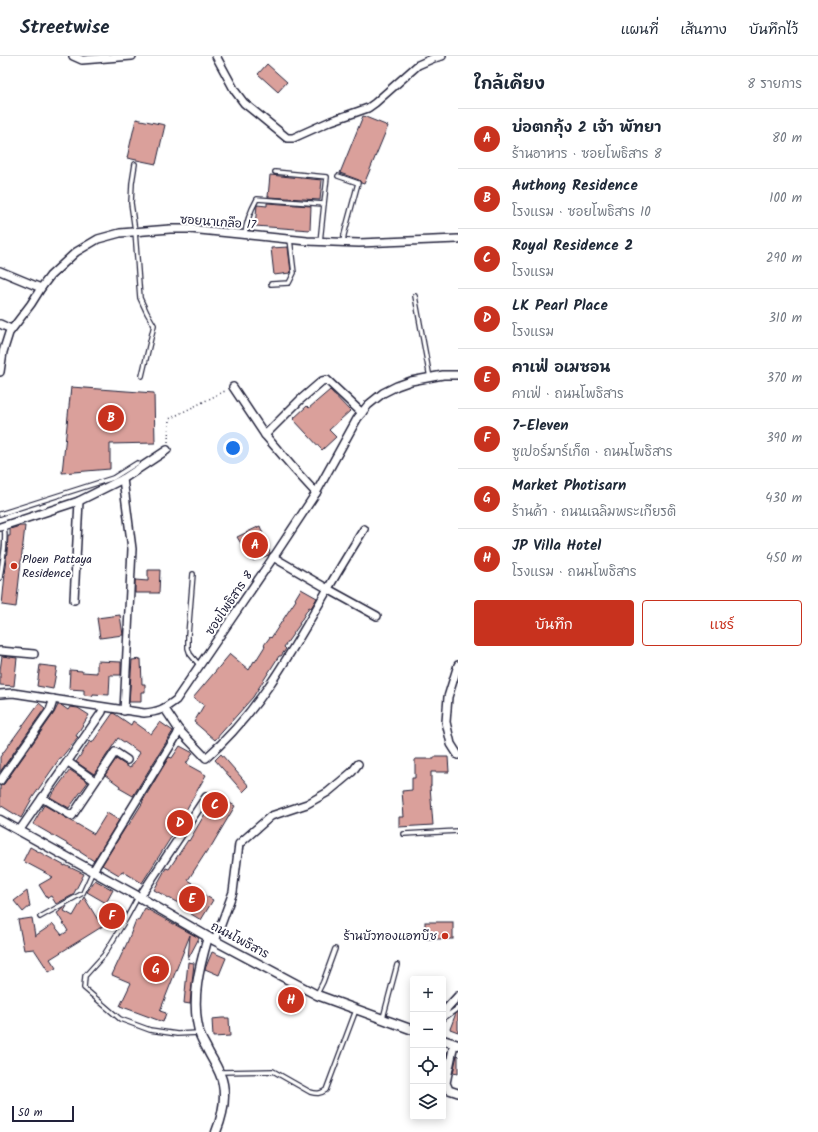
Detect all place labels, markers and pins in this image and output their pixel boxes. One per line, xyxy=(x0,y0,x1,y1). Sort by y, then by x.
pin: B xyxy=(98,403,124,433)
pin: A xyxy=(242,530,268,560)
place label: Ploen Pattaya Residence xyxy=(22,550,92,583)
marker: Ploen Pattaya Residence xyxy=(9,561,19,571)
pin: C xyxy=(202,790,228,820)
pin: D xyxy=(167,808,193,838)
pin: E xyxy=(179,884,205,914)
pin: F xyxy=(99,901,125,931)
place label: ร้านบัวทองแอทบีช xyxy=(343,927,437,946)
marker: ร้านบัวทองแอทบีช xyxy=(440,931,450,941)
pin: G xyxy=(143,954,169,984)
pin: H xyxy=(278,985,304,1015)

